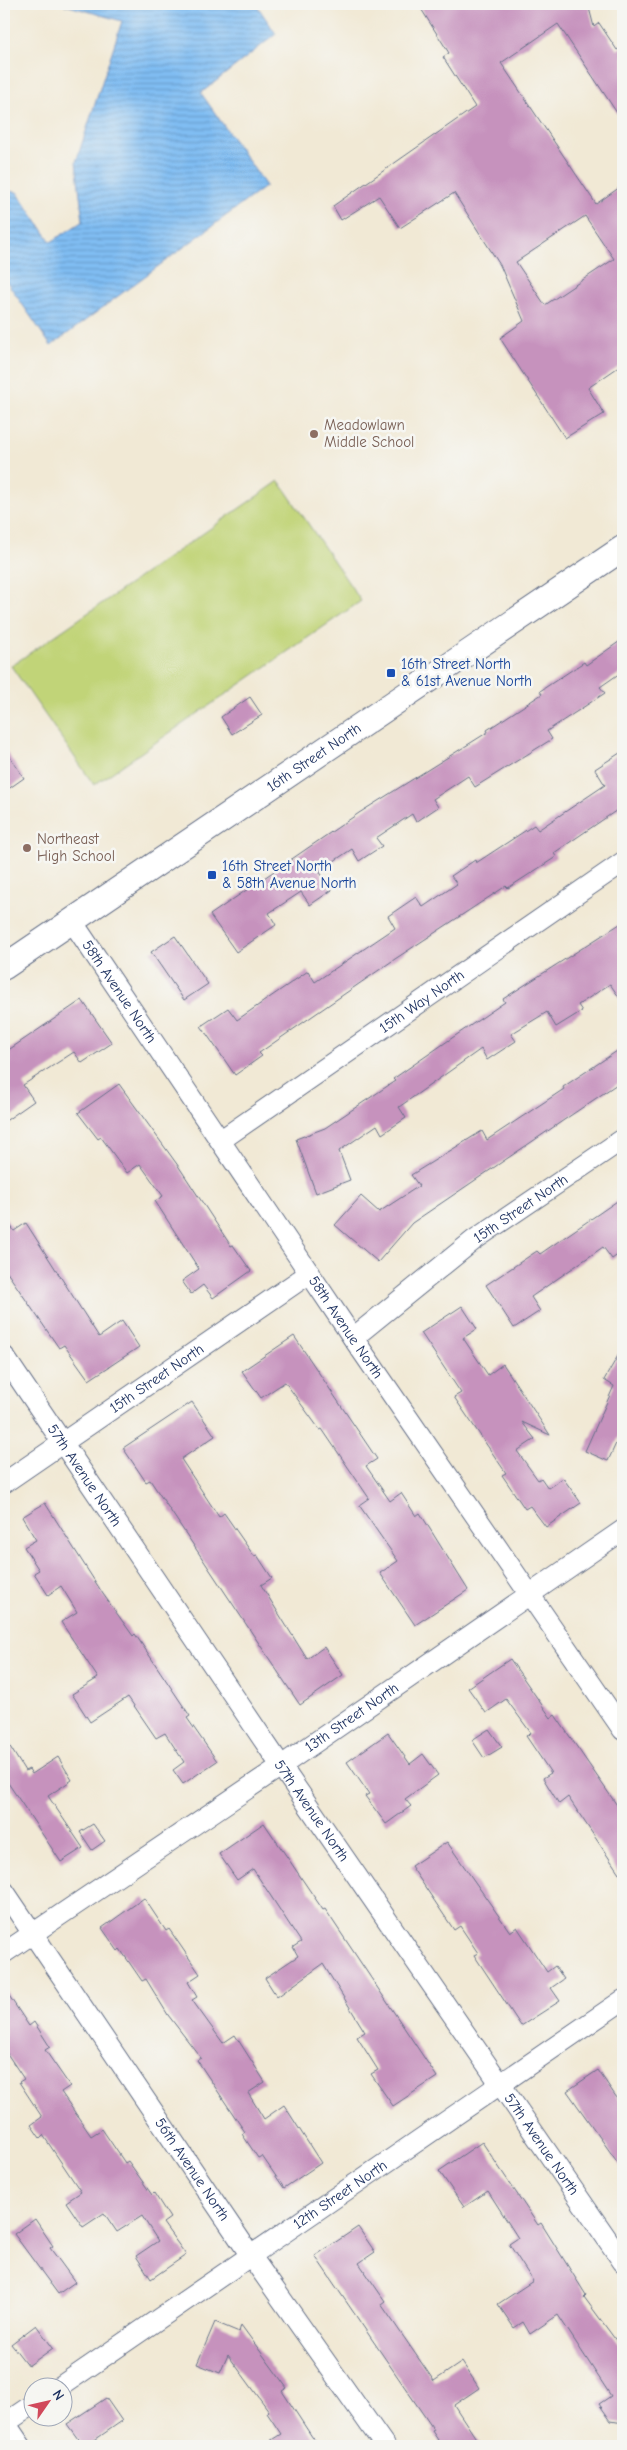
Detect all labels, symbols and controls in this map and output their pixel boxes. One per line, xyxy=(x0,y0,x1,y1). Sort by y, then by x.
place label: Meadowlawn Middle School xyxy=(324,416,414,451)
marker: Meadowlawn Middle School xyxy=(308,428,320,440)
place label: 16th Street North & 61st Avenue North xyxy=(401,655,532,690)
marker: 16th Street North & 61st Avenue North xyxy=(385,667,397,679)
street label: 16th Street North xyxy=(263,719,364,796)
place label: Northeast High School xyxy=(37,830,115,865)
marker: Northeast High School xyxy=(21,842,33,854)
place label: 16th Street North & 58th Avenue North xyxy=(222,857,357,892)
marker: 16th Street North & 58th Avenue North xyxy=(206,869,218,881)
street label: 58th Avenue North xyxy=(78,937,161,1046)
street label: 15th Way North xyxy=(376,966,468,1037)
street label: 15th Street North xyxy=(470,1170,571,1247)
street label: 58th Avenue North xyxy=(305,1273,387,1382)
street label: 15th Street North xyxy=(106,1340,207,1417)
street label: 57th Avenue North xyxy=(44,1421,126,1530)
street label: 13th Street North xyxy=(301,1679,402,1756)
street label: 57th Avenue North xyxy=(270,1756,353,1865)
street label: 57th Avenue North xyxy=(500,2090,583,2198)
street label: 56th Avenue North xyxy=(151,2114,234,2224)
street label: 12th Street North xyxy=(290,2156,390,2233)
north arrow xyxy=(22,2378,72,2428)
text: N xyxy=(49,2386,68,2404)

